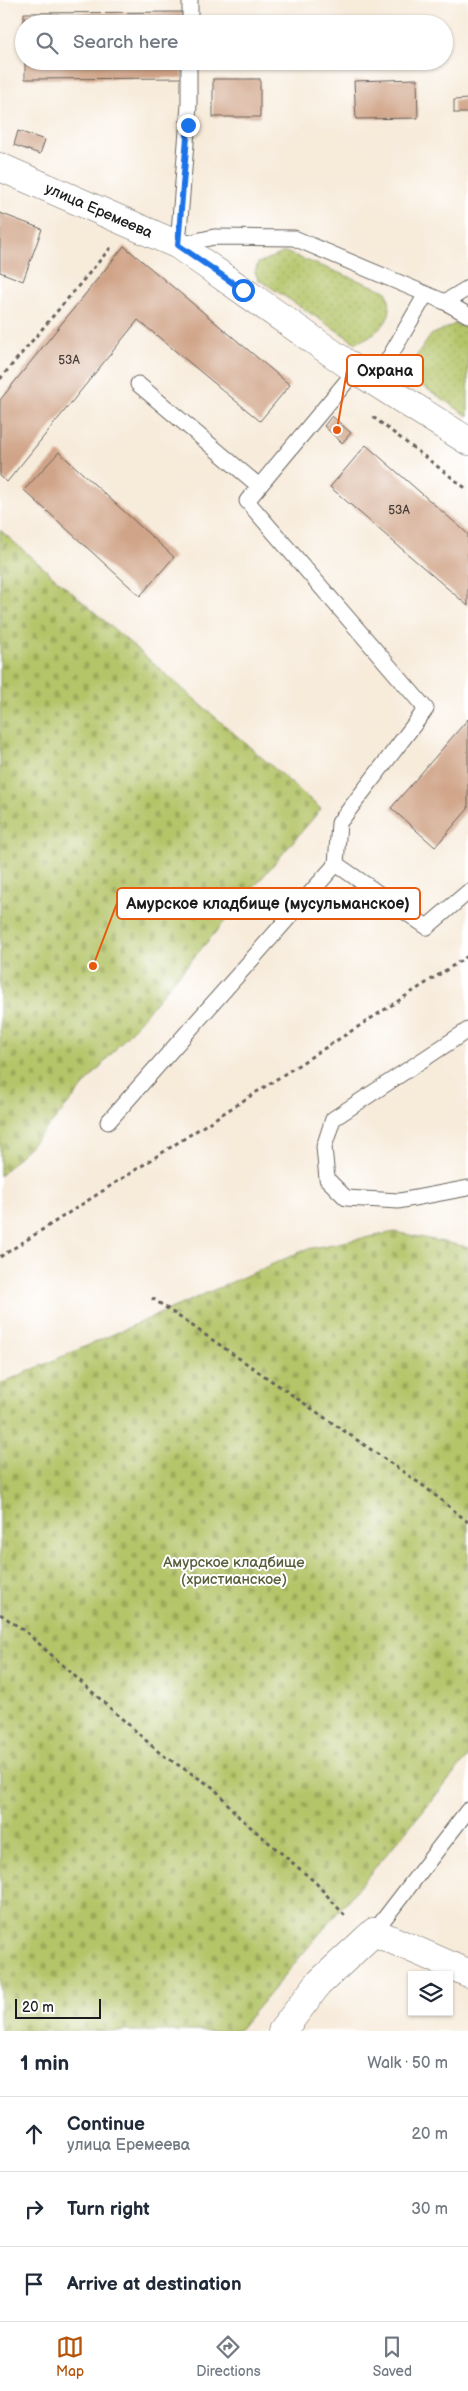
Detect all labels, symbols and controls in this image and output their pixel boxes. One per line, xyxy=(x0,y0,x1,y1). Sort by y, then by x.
search box xyxy=(15,15,453,70)
icon: search xyxy=(33,29,61,57)
text: Search here xyxy=(73,31,178,54)
route end xyxy=(177,114,200,137)
street label: улица Еремеева xyxy=(42,178,156,242)
route start xyxy=(232,279,255,302)
house number: 53А xyxy=(58,353,80,368)
callout: Охрана xyxy=(347,355,423,386)
text: Охрана xyxy=(357,362,414,381)
house number: 53А xyxy=(388,503,410,518)
callout: Амурское кладбище (мусульманское) xyxy=(117,888,420,919)
text: Амурское кладбище (мусульманское) xyxy=(125,895,410,914)
park label: Амурское кладбище (христианское) xyxy=(162,1553,305,1589)
map controls xyxy=(408,1971,453,2016)
button: layers xyxy=(408,1971,453,2016)
scale bar xyxy=(15,1996,101,2019)
text: 20 m xyxy=(22,1999,54,2016)
text: 1 min xyxy=(20,2051,69,2076)
text: Walk · 50 m xyxy=(367,2054,448,2073)
text: Continue xyxy=(67,2113,145,2136)
icon: ahead xyxy=(20,2120,48,2148)
text: 20 m xyxy=(412,2125,448,2144)
text: улица Еремеева xyxy=(67,2136,190,2155)
icon: right xyxy=(20,2195,48,2223)
text: Turn right xyxy=(67,2198,150,2221)
text: 30 m xyxy=(411,2200,448,2219)
icon: arrive xyxy=(20,2270,48,2298)
text: Arrive at destination xyxy=(67,2273,242,2296)
tab: Map xyxy=(56,2333,84,2380)
tab: Directions xyxy=(196,2333,261,2380)
tab: Saved xyxy=(373,2333,412,2380)

